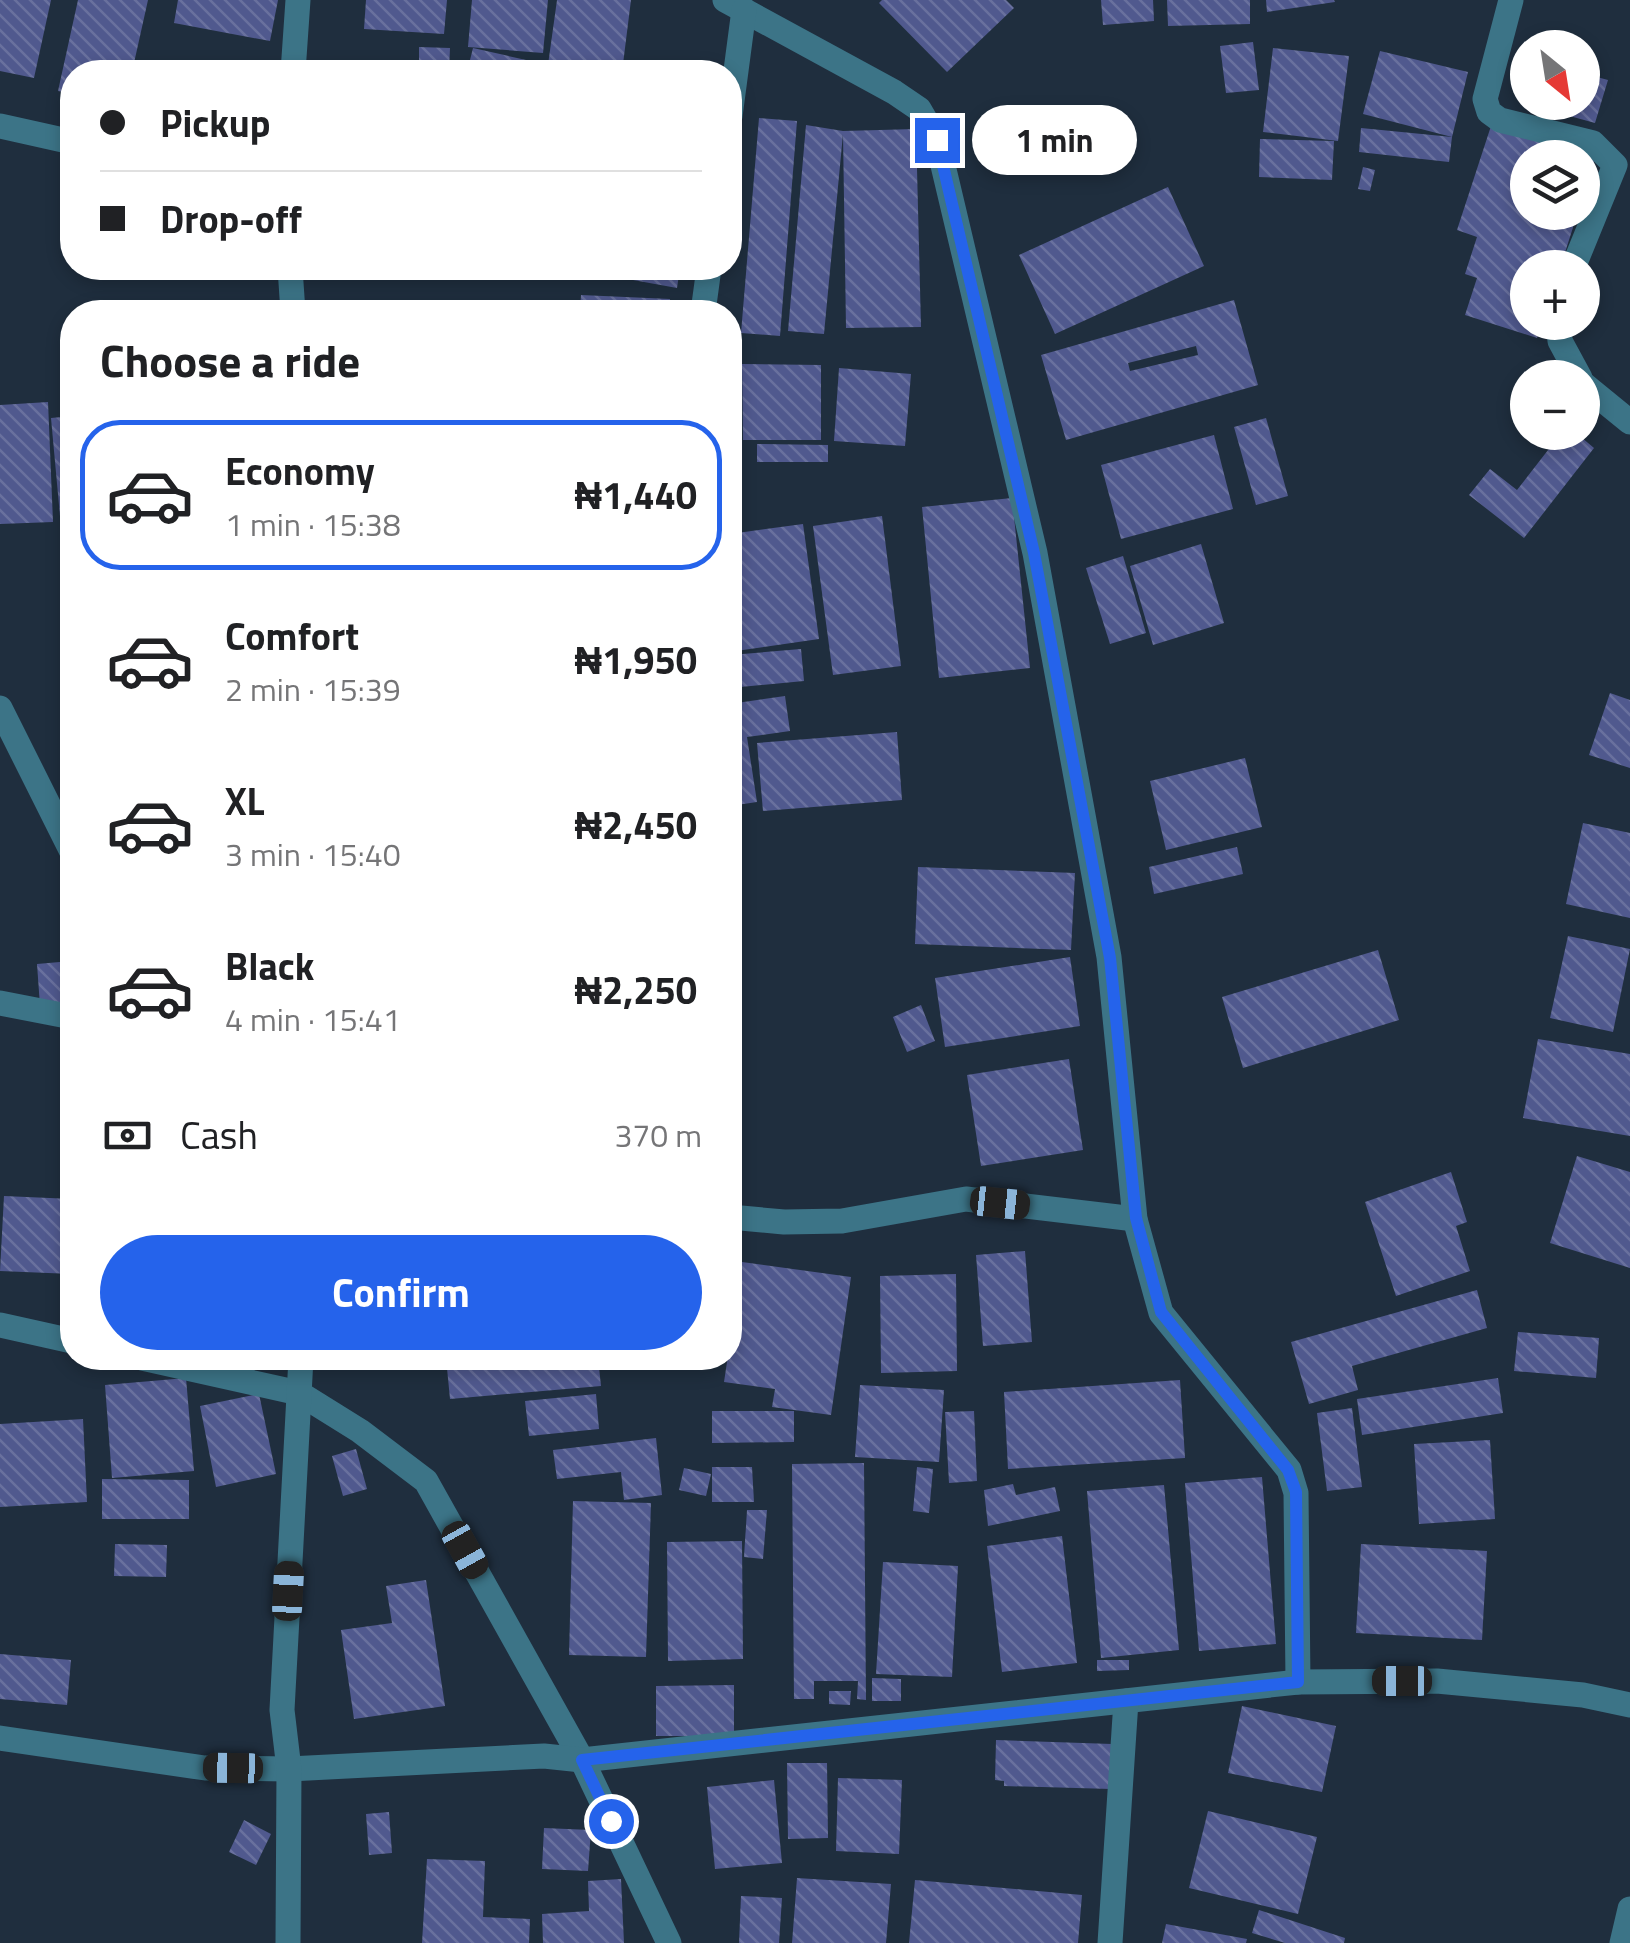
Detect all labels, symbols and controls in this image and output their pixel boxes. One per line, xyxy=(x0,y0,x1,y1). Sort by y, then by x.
north arrow xyxy=(1510,30,1600,120)
map controls xyxy=(1510,30,1600,450)
text: Pickup xyxy=(160,94,270,152)
callout: 1 min xyxy=(972,105,1137,175)
text: 1 min xyxy=(1016,116,1093,164)
route end xyxy=(915,118,960,163)
button: layers xyxy=(1510,140,1600,230)
text: Drop-off xyxy=(160,190,302,248)
button: + xyxy=(1510,250,1600,340)
text: Choose a ride xyxy=(100,326,360,394)
button: − xyxy=(1510,360,1600,450)
text: Economy xyxy=(225,442,375,500)
icon: car xyxy=(105,450,195,540)
text: ₦1,440 xyxy=(574,466,697,524)
text: 1 min · 15:38 xyxy=(225,500,401,548)
text: Comfort xyxy=(225,607,359,665)
icon: car xyxy=(105,615,195,705)
text: ₦1,950 xyxy=(574,631,697,689)
text: 2 min · 15:39 xyxy=(225,665,401,713)
text: XL xyxy=(225,772,265,830)
icon: car xyxy=(105,780,195,870)
text: ₦2,450 xyxy=(574,796,697,854)
text: 3 min · 15:40 xyxy=(225,830,401,878)
text: Black xyxy=(225,937,314,995)
icon: car xyxy=(105,945,195,1035)
text: ₦2,250 xyxy=(574,961,697,1019)
text: 4 min · 15:41 xyxy=(225,995,401,1043)
text: Cash xyxy=(180,1106,258,1164)
icon: cash xyxy=(100,1108,155,1163)
text: 370 m xyxy=(614,1111,702,1159)
car xyxy=(969,1185,1031,1221)
button: Confirm xyxy=(100,1235,702,1350)
car xyxy=(437,1516,493,1584)
car xyxy=(271,1560,305,1622)
car xyxy=(1372,1666,1432,1696)
car xyxy=(203,1752,263,1784)
route start xyxy=(589,1799,634,1844)

